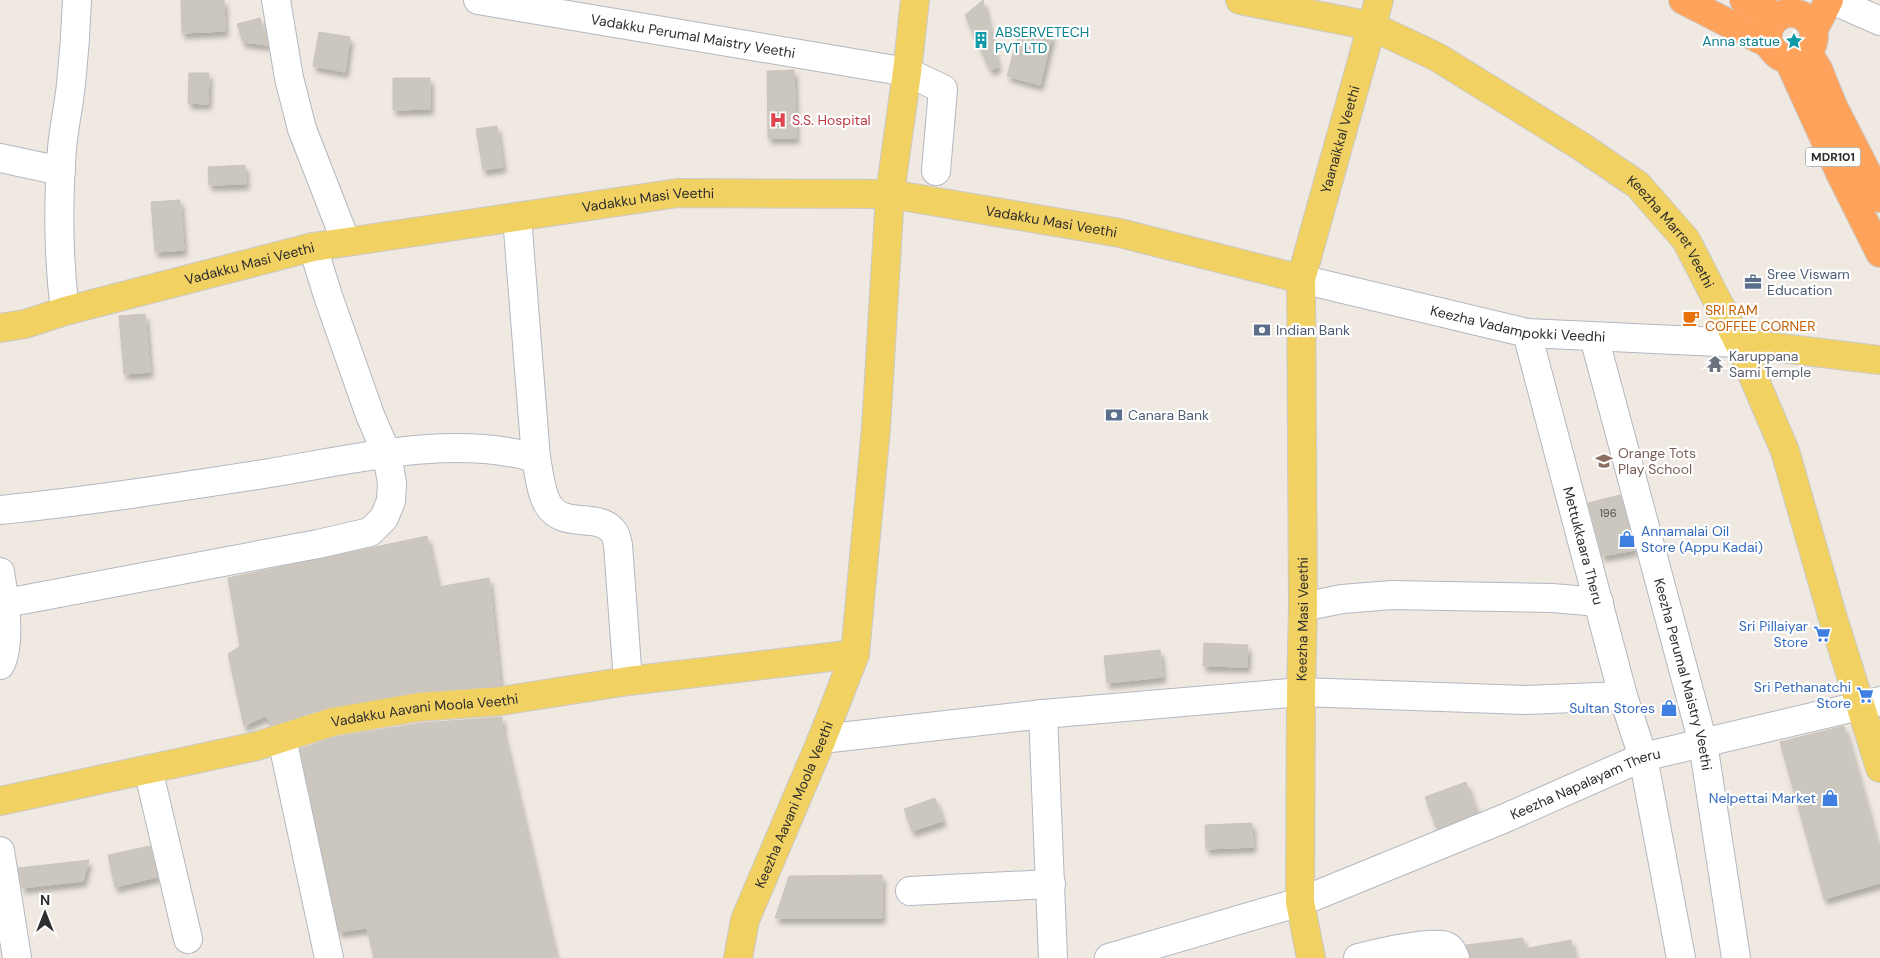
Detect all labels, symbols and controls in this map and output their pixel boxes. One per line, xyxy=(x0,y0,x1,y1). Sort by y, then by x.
street label: Vadakku Perumal Maistry Veethi xyxy=(589,10,797,62)
place label: ABSERVETECH PVT LTD xyxy=(995,23,1089,57)
building icon: ABSERVETECH PVT LTD xyxy=(971,30,991,50)
place icon: Anna statue xyxy=(1784,31,1804,51)
place label: Anna statue xyxy=(1702,32,1780,50)
street label: Yaanaikkal Veethi xyxy=(1316,84,1364,195)
hospital icon: S.S. Hospital xyxy=(768,110,788,130)
place label: S.S. Hospital xyxy=(792,111,871,129)
road number: MDR101 xyxy=(1806,148,1860,166)
street label: Keezha Marret Veethi xyxy=(1624,171,1718,291)
street label: Vadakku Masi Veethi xyxy=(581,183,714,216)
street label: Vadakku Masi Veethi xyxy=(984,201,1118,241)
street label: Vadakku Masi Veethi xyxy=(183,238,316,289)
place label: Sree Viswam Education xyxy=(1767,265,1850,299)
office icon: Sree Viswam Education xyxy=(1743,272,1763,292)
street label: Keezha Vadampokki Veedhi xyxy=(1429,301,1606,346)
place label: SRI RAM COFFEE CORNER xyxy=(1705,301,1816,335)
cafe icon: SRI RAM COFFEE CORNER xyxy=(1681,308,1701,328)
bank icon: Indian Bank xyxy=(1252,320,1272,340)
place label: Indian Bank xyxy=(1276,321,1350,339)
place label: Karuppana Sami Temple xyxy=(1729,347,1811,381)
temple icon: Karuppana Sami Temple xyxy=(1705,354,1725,374)
bank icon: Canara Bank xyxy=(1104,405,1124,425)
place label: Canara Bank xyxy=(1128,406,1209,424)
place label: Orange Tots Play School xyxy=(1618,444,1696,478)
school or university icon: Orange Tots Play School xyxy=(1594,451,1614,471)
street label: Mettukkaara Theru xyxy=(1559,485,1607,607)
house number: 196 xyxy=(1599,506,1617,520)
place label: Annamalai Oil Store (Appu Kadai) xyxy=(1641,522,1763,556)
shop icon: Annamalai Oil Store (Appu Kadai) xyxy=(1617,529,1637,549)
street label: Keezha Masi Veethi xyxy=(1292,557,1312,681)
street label: Keezha Perumal Maistry Veethi xyxy=(1650,576,1716,772)
place label: Sri Pillaiyar Store xyxy=(1739,617,1808,651)
supermarket icon: Sri Pillaiyar Store xyxy=(1812,624,1832,644)
place label: Sri Pethanatchi Store xyxy=(1754,678,1851,712)
supermarket icon: Sri Pethanatchi Store xyxy=(1855,685,1875,705)
street label: Vadakku Aavani Moola Veethi xyxy=(330,689,519,731)
shop icon: Sultan Stores xyxy=(1659,698,1679,718)
place label: Sultan Stores xyxy=(1569,699,1655,717)
street label: Keezha Aavani Moola Veethi xyxy=(751,719,837,891)
street label: Keezha Napalayam Theru xyxy=(1507,744,1662,824)
shop icon: Nelpettai Market xyxy=(1820,788,1840,808)
place label: Nelpettai Market xyxy=(1709,789,1816,807)
north arrow xyxy=(20,888,70,938)
text: N xyxy=(40,891,50,909)

